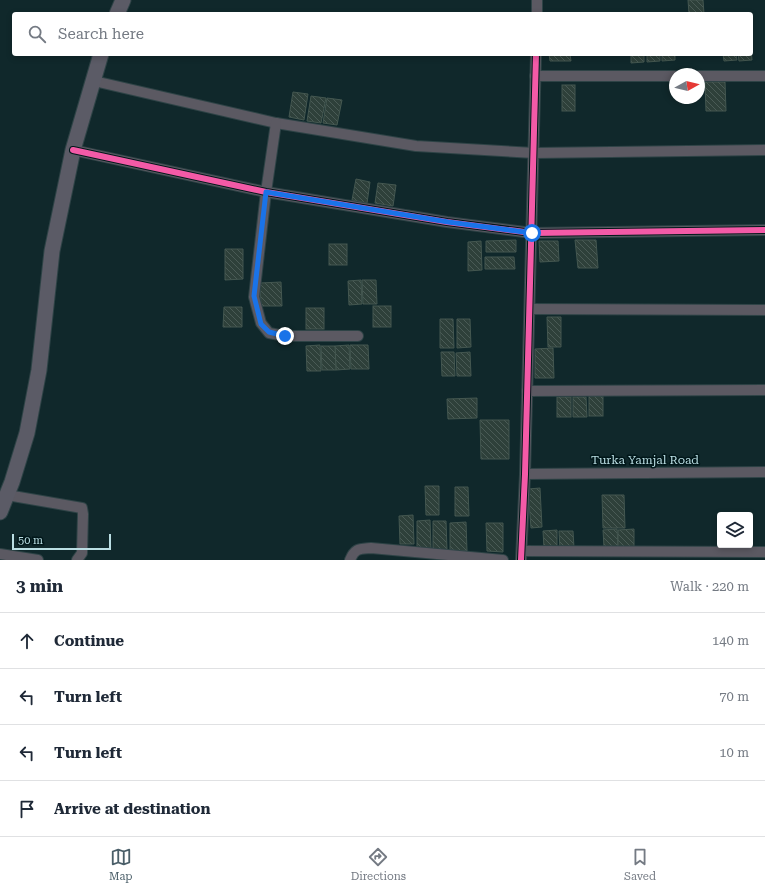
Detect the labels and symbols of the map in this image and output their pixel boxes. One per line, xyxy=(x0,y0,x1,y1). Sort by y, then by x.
north arrow xyxy=(669,68,705,104)
route start xyxy=(523,224,541,242)
route end xyxy=(276,327,294,345)
street label: Turka Yamjal Road xyxy=(591,453,699,467)
scale bar xyxy=(12,532,111,551)

